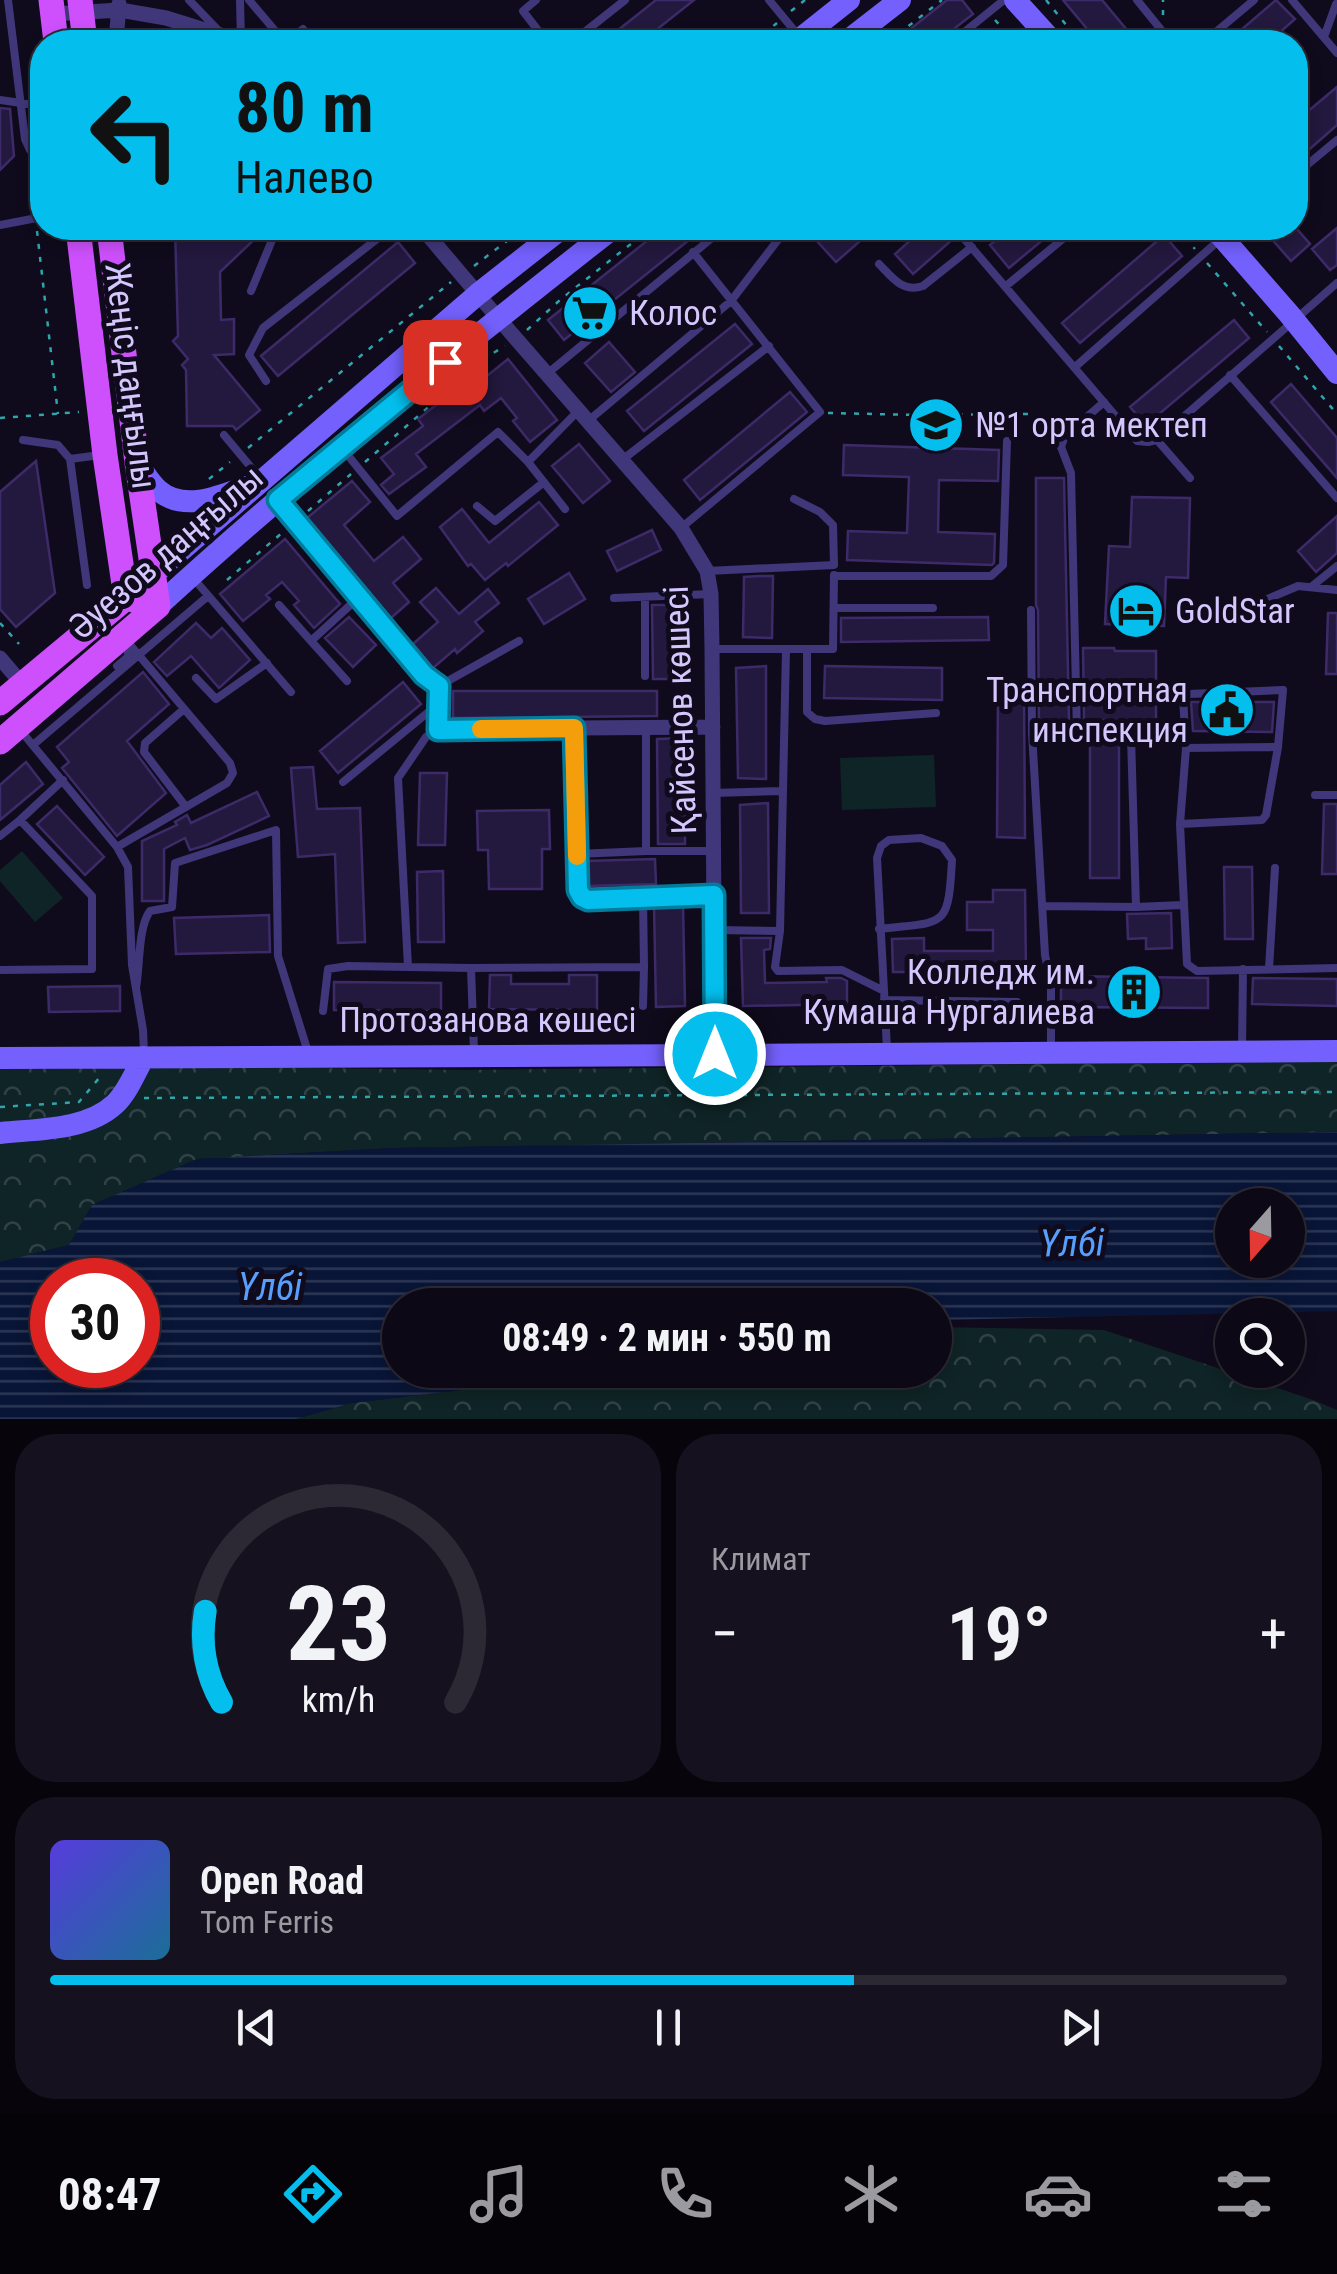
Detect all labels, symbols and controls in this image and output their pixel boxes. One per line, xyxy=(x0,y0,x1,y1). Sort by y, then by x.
text: 80 m xyxy=(235,67,374,149)
icon: left xyxy=(70,70,200,200)
text: Налево xyxy=(235,151,374,204)
street label: Жеңіс даңғылы xyxy=(96,261,165,492)
supermarket icon: Колос xyxy=(560,283,620,343)
place label: Колос xyxy=(629,293,717,334)
pin xyxy=(403,320,488,405)
icon: arrive xyxy=(418,335,473,390)
school or university icon: №1 орта мектеп xyxy=(906,395,966,455)
place label: №1 орта мектеп xyxy=(975,405,1208,446)
street label: Әуезов даңғылы xyxy=(61,457,272,648)
hotel icon: GoldStar xyxy=(1106,581,1166,641)
street label: Қайсенов көшесі xyxy=(656,585,705,835)
place label: GoldStar xyxy=(1175,591,1295,632)
place label: Транспортная инспекция xyxy=(986,670,1188,751)
public building icon: Транспортная инспекция xyxy=(1197,680,1257,740)
place label: Колледж им. Кумаша Нургалиева xyxy=(803,952,1095,1033)
building icon: Колледж им. Кумаша Нургалиева xyxy=(1104,962,1164,1022)
street label: Протозанова көшесі xyxy=(339,1000,637,1041)
position arrow xyxy=(663,1002,767,1106)
north arrow xyxy=(1215,1188,1305,1278)
map controls xyxy=(1215,1188,1305,1388)
water label: Үлбі xyxy=(1039,1220,1105,1266)
speed limit sign: 30 xyxy=(30,1258,160,1388)
water label: Үлбі xyxy=(238,1265,303,1309)
button: search xyxy=(1215,1298,1305,1388)
text: 08:49 · 2 мин · 550 m xyxy=(502,1316,832,1360)
text: Климат xyxy=(711,1540,811,1578)
text: 23 xyxy=(285,1564,391,1685)
text: 19° xyxy=(947,1590,1052,1678)
text: − xyxy=(711,1602,739,1666)
text: + xyxy=(1260,1602,1287,1666)
text: km/h xyxy=(301,1679,375,1721)
text: Open Road xyxy=(200,1859,364,1903)
text: Tom Ferris xyxy=(200,1903,334,1941)
icon: previous xyxy=(229,2000,284,2055)
icon: pause xyxy=(641,2000,696,2055)
icon: next xyxy=(1053,2000,1108,2055)
icon: directions xyxy=(278,2159,348,2229)
icon: music xyxy=(464,2159,534,2229)
icon: phone xyxy=(650,2159,720,2229)
icon: climate xyxy=(836,2159,906,2229)
icon: car xyxy=(1023,2159,1093,2229)
icon: filters xyxy=(1209,2159,1279,2229)
text: 08:47 xyxy=(58,2168,161,2221)

